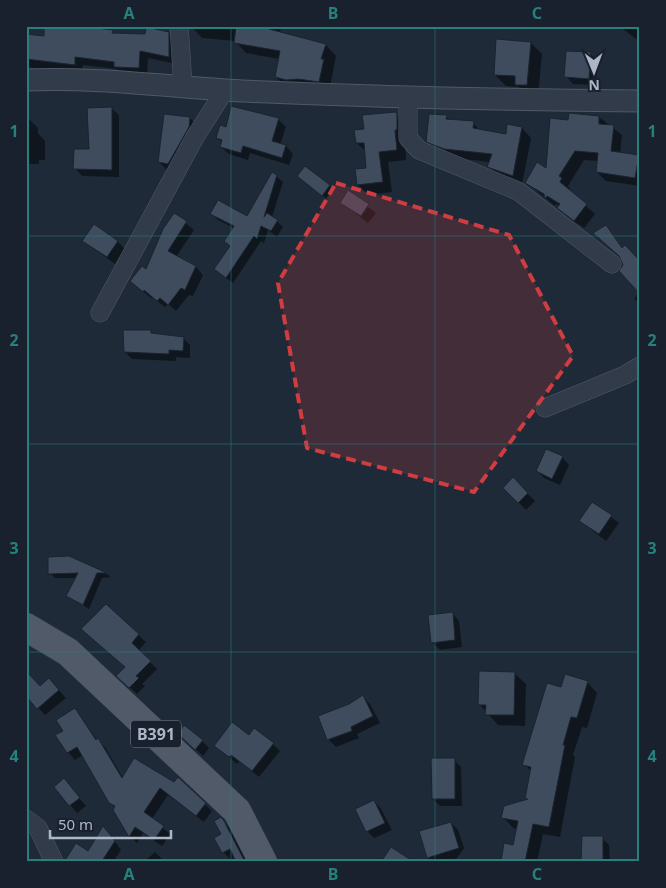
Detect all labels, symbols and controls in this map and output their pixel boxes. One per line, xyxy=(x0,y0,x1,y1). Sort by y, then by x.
text: A xyxy=(123,2,135,24)
text: B xyxy=(328,2,338,24)
text: C xyxy=(532,2,542,24)
north arrow xyxy=(568,48,618,98)
text: N xyxy=(588,76,600,95)
text: 1 xyxy=(9,120,19,142)
text: 1 xyxy=(647,120,657,142)
text: 2 xyxy=(9,329,19,351)
text: 2 xyxy=(647,329,657,351)
text: 3 xyxy=(9,537,19,559)
text: 3 xyxy=(647,537,657,559)
road number: B391 xyxy=(131,721,181,748)
text: 4 xyxy=(9,745,19,767)
text: 4 xyxy=(647,745,657,767)
scale bar xyxy=(50,808,171,840)
text: 50 m xyxy=(58,814,93,834)
text: A xyxy=(123,863,135,885)
text: B xyxy=(328,863,338,885)
text: C xyxy=(532,863,542,885)

